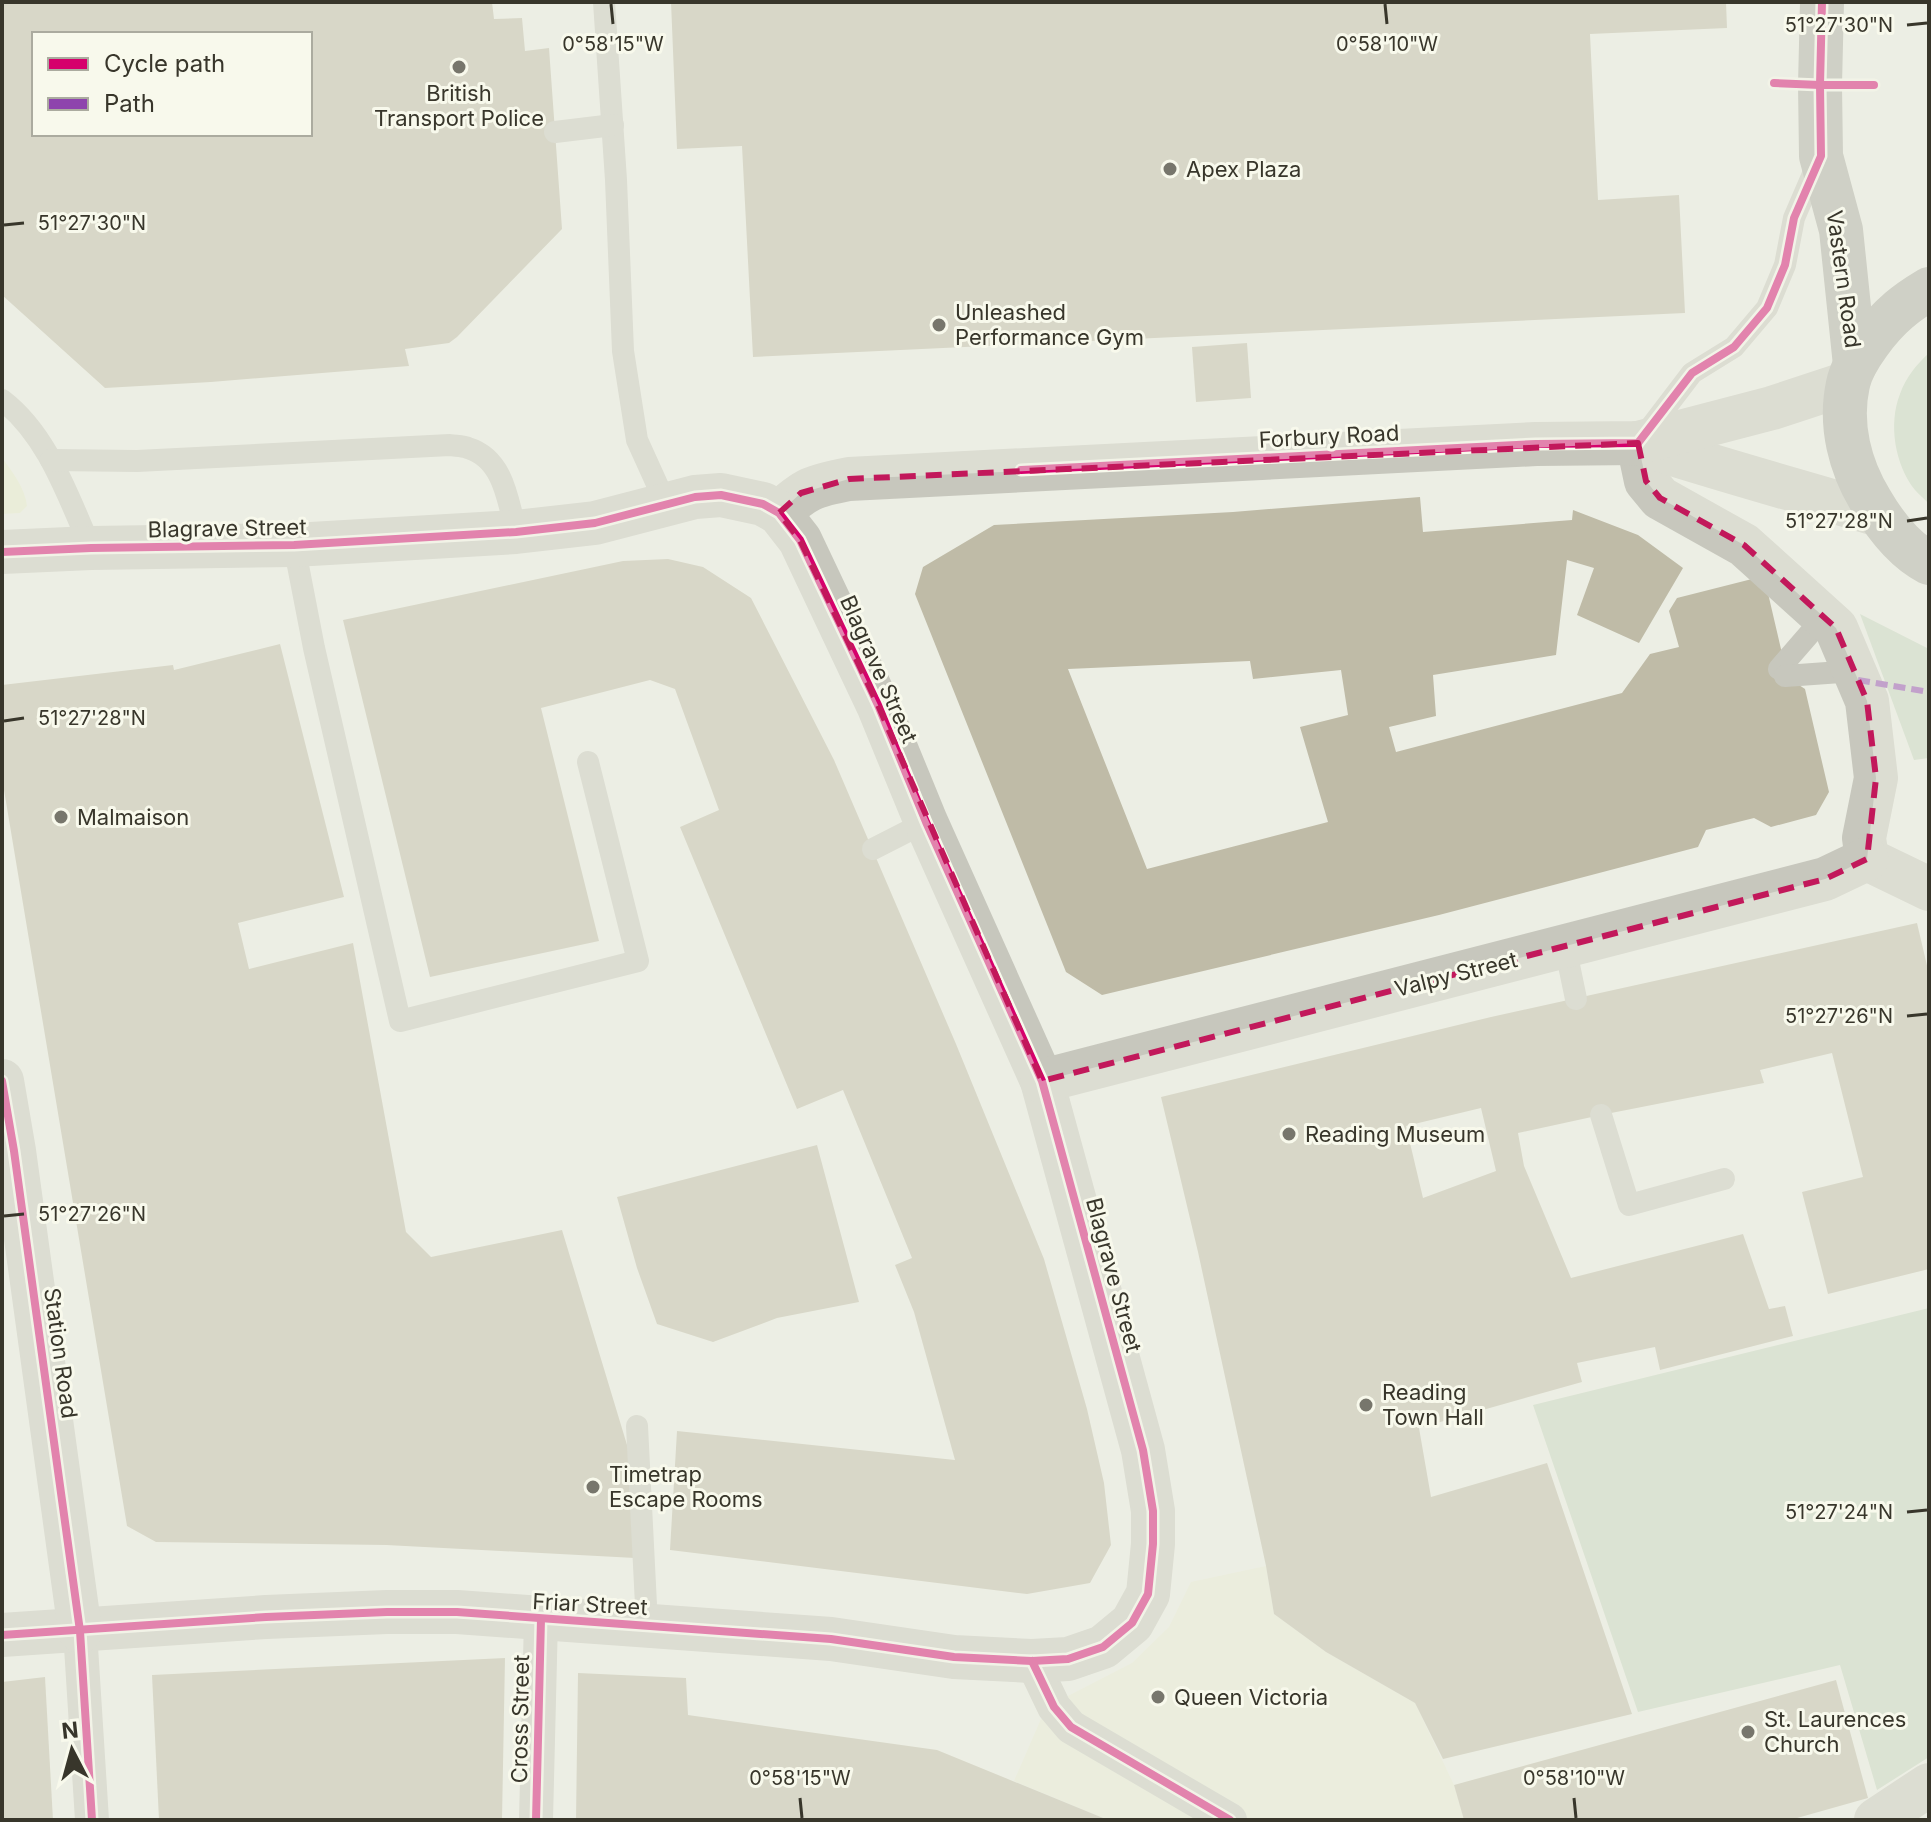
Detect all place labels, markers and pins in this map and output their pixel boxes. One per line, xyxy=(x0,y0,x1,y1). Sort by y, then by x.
marker: British Transport Police xyxy=(450,58,468,76)
place label: British Transport Police xyxy=(374,80,544,131)
place label: Apex Plaza xyxy=(1186,156,1301,182)
marker: Apex Plaza xyxy=(1161,160,1179,178)
place label: Unleashed Performance Gym xyxy=(955,299,1144,350)
marker: Unleashed Performance Gym xyxy=(930,316,948,334)
place label: Malmaison xyxy=(77,804,189,830)
marker: Malmaison xyxy=(52,808,70,826)
place label: Reading Museum xyxy=(1305,1121,1485,1147)
marker: Reading Museum xyxy=(1280,1125,1298,1143)
place label: Reading Town Hall xyxy=(1382,1379,1484,1430)
marker: Reading Town Hall xyxy=(1357,1396,1375,1414)
place label: Timetrap Escape Rooms xyxy=(609,1461,763,1512)
marker: Timetrap Escape Rooms xyxy=(584,1478,602,1496)
place label: Queen Victoria xyxy=(1174,1684,1328,1710)
marker: Queen Victoria xyxy=(1149,1688,1167,1706)
place label: St. Laurences Church xyxy=(1764,1706,1906,1757)
marker: St. Laurences Church xyxy=(1739,1723,1757,1741)

